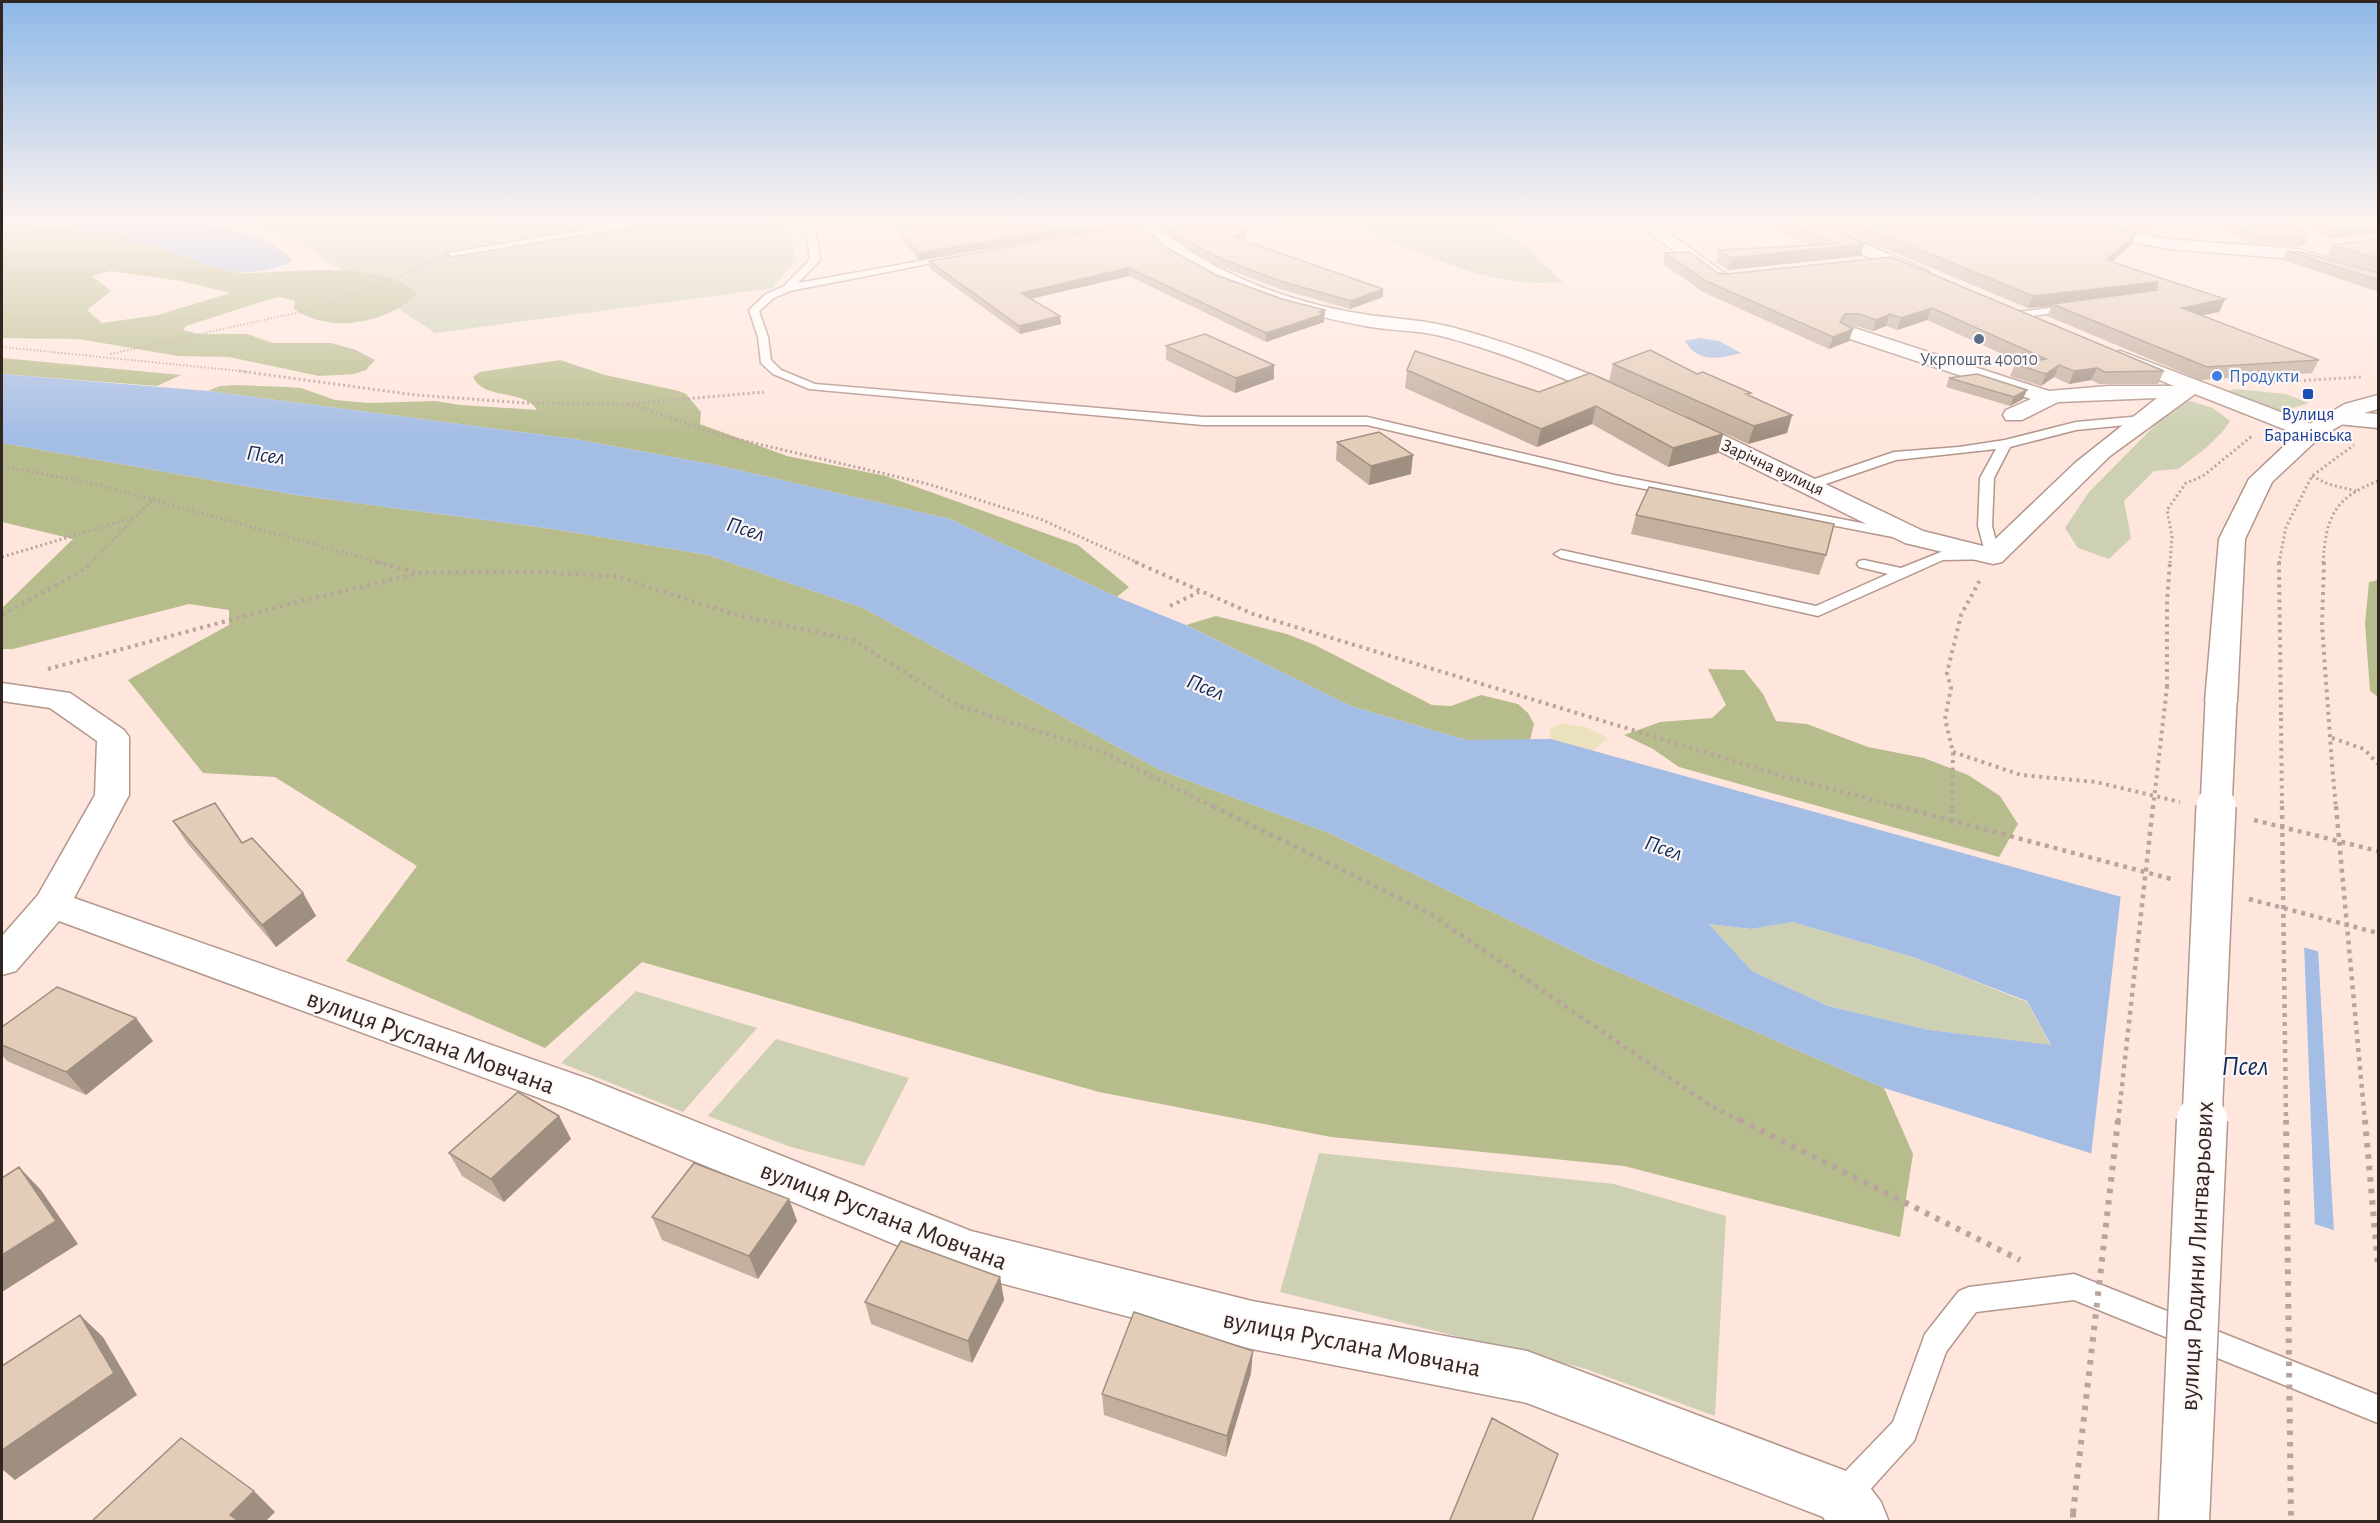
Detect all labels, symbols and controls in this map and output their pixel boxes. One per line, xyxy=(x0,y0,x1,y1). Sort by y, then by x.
marker: Укрпошта 40010 xyxy=(1972,332,1986,346)
place label: Укрпошта 40010 xyxy=(1920,351,2038,369)
place label: Продукти xyxy=(2229,368,2299,386)
marker: Продукти xyxy=(2210,369,2224,383)
marker: Вулиця Баранівська xyxy=(2301,387,2315,401)
place label: Вулиця Баранівська xyxy=(2264,406,2352,445)
street label: Зарічна вулиця xyxy=(1719,436,1827,500)
water label: Псел xyxy=(245,441,286,469)
water label: Псел xyxy=(724,513,767,545)
water label: Псел xyxy=(1184,670,1228,704)
water label: Псел xyxy=(1642,831,1685,865)
street label: вулиця Руслана Мовчана xyxy=(303,985,558,1099)
water label: Псел xyxy=(2221,1053,2269,1080)
street label: вулиця Родини Линтварьових xyxy=(2176,1100,2218,1412)
street label: вулиця Руслана Мовчана xyxy=(757,1157,1011,1275)
street label: вулиця Руслана Мовчана xyxy=(1221,1306,1483,1382)

